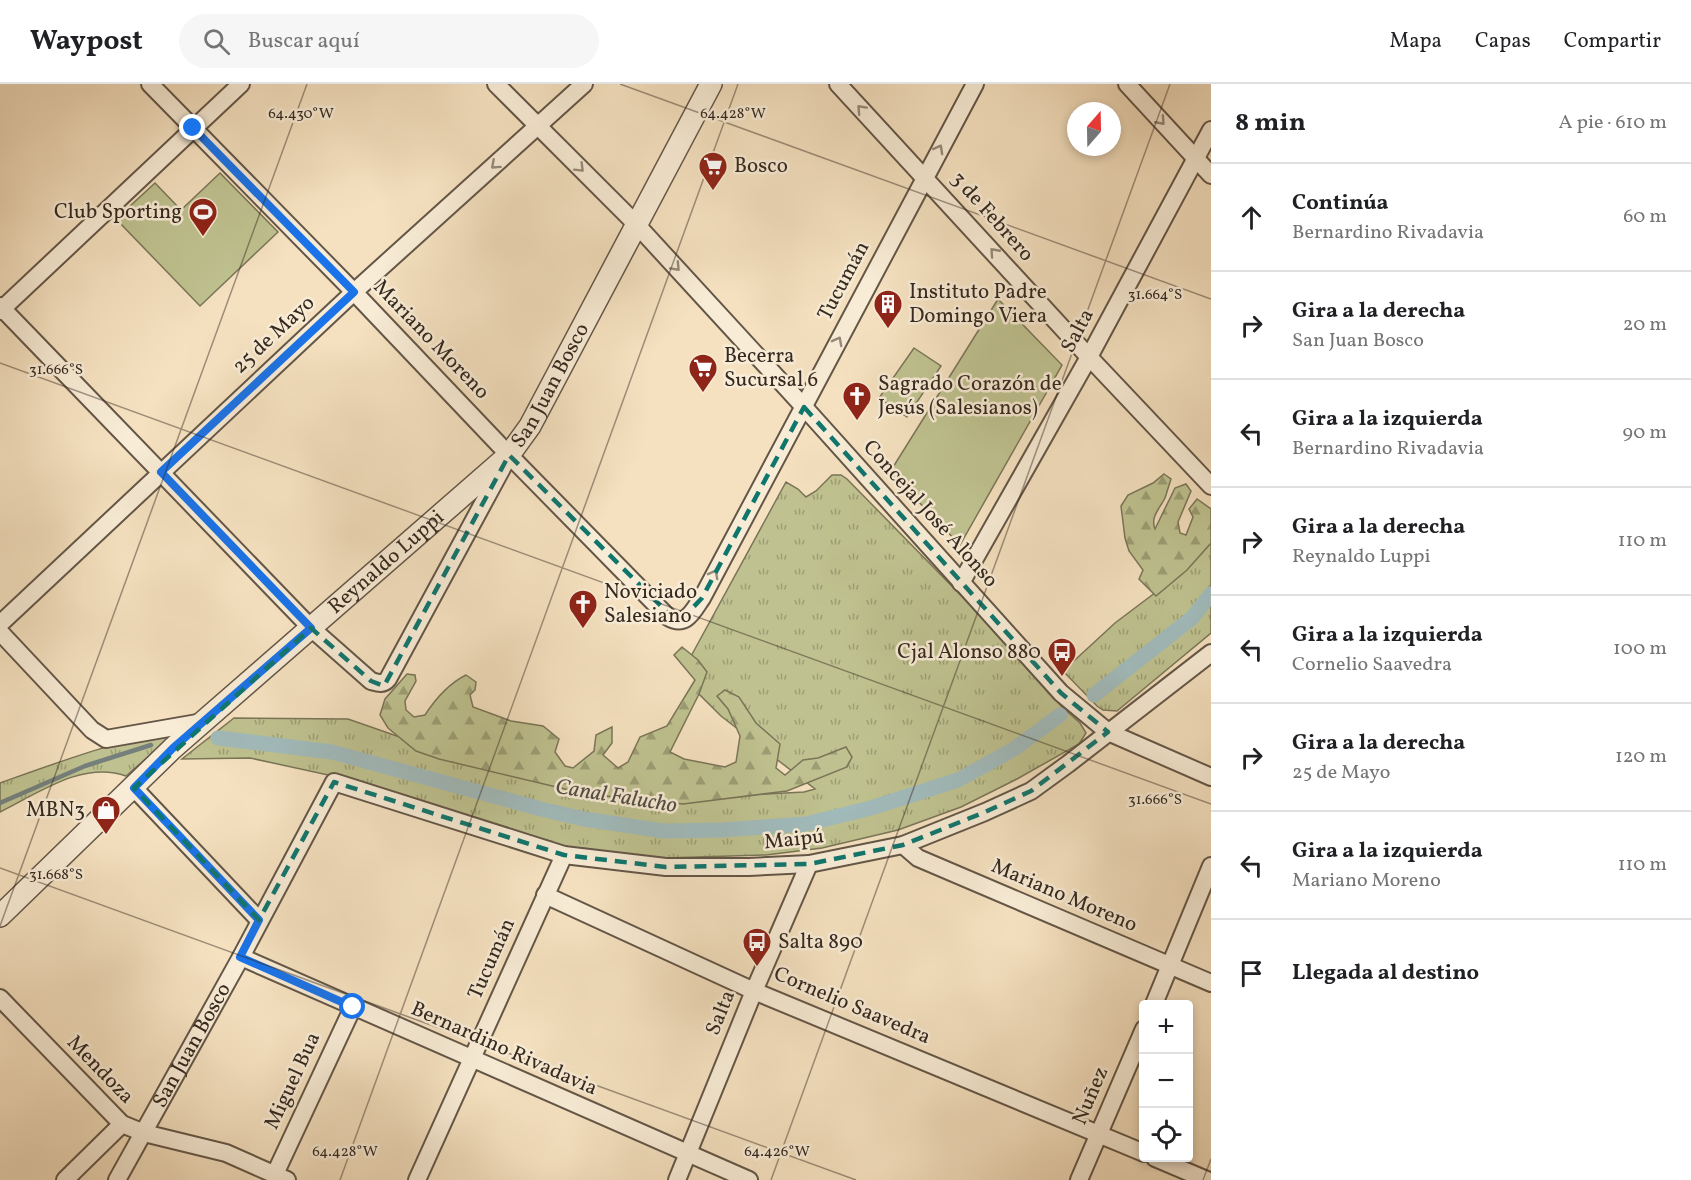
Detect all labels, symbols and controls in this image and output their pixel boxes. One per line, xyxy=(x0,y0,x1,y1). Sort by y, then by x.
search box xyxy=(179,14,599,68)
text: Waypost xyxy=(30,22,143,61)
icon: search xyxy=(200,25,233,58)
text: Buscar aquí xyxy=(248,26,360,57)
text: Mapa xyxy=(1390,27,1442,56)
text: Capas xyxy=(1475,27,1531,56)
text: Compartir xyxy=(1564,27,1661,56)
north arrow xyxy=(1067,102,1121,156)
text: 64.430°W xyxy=(268,104,334,125)
text: 64.428°W xyxy=(700,104,766,125)
one-way arrow xyxy=(858,105,869,116)
text: 8 min xyxy=(1235,105,1306,141)
text: A pie · 610 m xyxy=(1558,109,1667,137)
route end xyxy=(179,114,205,140)
one-way arrow xyxy=(1154,115,1165,125)
one-way arrow xyxy=(932,145,943,156)
supermarket icon: Bosco xyxy=(697,150,729,192)
place label: Bosco xyxy=(734,152,788,181)
one-way arrow xyxy=(491,158,502,169)
one-way arrow xyxy=(573,161,584,171)
street label: 3 de Febrero xyxy=(944,166,1040,268)
text: Continúa xyxy=(1292,188,1389,219)
sports icon: Club Sporting xyxy=(187,196,219,238)
place label: Club Sporting xyxy=(54,198,182,227)
icon: ahead xyxy=(1235,201,1268,234)
text: 60 m xyxy=(1623,203,1667,231)
text: Bernardino Rivadavia xyxy=(1292,219,1484,247)
street label: Tucumán xyxy=(811,236,877,326)
one-way arrow xyxy=(990,248,1001,259)
one-way arrow xyxy=(668,260,679,271)
street label: Mariano Moreno xyxy=(366,274,496,406)
place label: Instituto Padre Domingo Viera xyxy=(909,278,1047,331)
text: 31.664°S xyxy=(1128,285,1182,306)
building icon: Instituto Padre Domingo Viera xyxy=(872,288,904,330)
street label: 25 de Mayo xyxy=(226,289,322,381)
text: Gira a la derecha xyxy=(1292,296,1465,327)
street label: Salta xyxy=(1054,304,1102,358)
icon: right xyxy=(1235,309,1268,342)
text: 20 m xyxy=(1623,311,1667,339)
street label: San Juan Bosco xyxy=(504,318,596,454)
text: San Juan Bosco xyxy=(1292,327,1424,355)
one-way arrow xyxy=(831,336,842,347)
place label: Becerra Sucursal 6 xyxy=(724,342,818,395)
supermarket icon: Becerra Sucursal 6 xyxy=(687,352,719,394)
text: 31.666°S xyxy=(29,360,83,381)
place label: Sagrado Corazón de Jesús (Salesianos) xyxy=(878,370,1062,423)
church icon: Sagrado Corazón de Jesús (Salesianos) xyxy=(841,380,873,422)
text: Gira a la izquierda xyxy=(1292,404,1483,435)
icon: left xyxy=(1235,417,1268,450)
text: 90 m xyxy=(1623,419,1667,447)
street label: Concejal José Alonso xyxy=(856,434,1004,594)
text: Bernardino Rivadavia xyxy=(1292,435,1484,463)
street label: Reynaldo Luppi xyxy=(322,503,451,621)
text: Gira a la derecha xyxy=(1292,512,1465,543)
icon: right xyxy=(1235,525,1268,558)
text: 110 m xyxy=(1618,527,1667,555)
text: Reynaldo Luppi xyxy=(1292,543,1431,571)
one-way arrow xyxy=(707,570,718,580)
place label: Noviciado Salesiano xyxy=(604,578,697,631)
church icon: Noviciado Salesiano xyxy=(567,588,599,630)
text: Gira a la izquierda xyxy=(1292,620,1483,651)
icon: left xyxy=(1235,633,1268,666)
text: 100 m xyxy=(1613,635,1667,663)
bus stop icon: Cjal Alonso 880 xyxy=(1046,636,1078,678)
place label: Cjal Alonso 880 xyxy=(897,638,1041,667)
text: Cornelio Saavedra xyxy=(1292,651,1452,679)
text: Gira a la derecha xyxy=(1292,728,1465,759)
icon: right xyxy=(1235,741,1268,774)
text: 120 m xyxy=(1615,743,1667,771)
text: 25 de Mayo xyxy=(1292,759,1390,787)
water label: Canal Falucho xyxy=(553,772,679,822)
text: 31.666°S xyxy=(1128,790,1182,811)
shop icon: MBN3 xyxy=(90,794,122,836)
place label: MBN3 xyxy=(26,796,85,825)
street label: Maipú xyxy=(763,822,825,858)
text: Gira a la izquierda xyxy=(1292,836,1483,867)
icon: left xyxy=(1235,849,1268,882)
text: 110 m xyxy=(1618,851,1667,879)
street label: Mariano Moreno xyxy=(986,852,1142,940)
text: 31.668°S xyxy=(29,865,83,886)
text: Mariano Moreno xyxy=(1292,867,1441,895)
street label: Tucumán xyxy=(461,914,523,1004)
bus stop icon: Salta 890 xyxy=(741,926,773,968)
place label: Salta 890 xyxy=(778,928,863,957)
icon: arrive xyxy=(1235,957,1268,990)
text: Llegada al destino xyxy=(1292,958,1479,989)
street label: Cornelio Saavedra xyxy=(769,960,935,1052)
street label: San Juan Bosco xyxy=(145,978,238,1113)
street label: Salta xyxy=(699,986,743,1040)
route start xyxy=(339,993,365,1019)
street label: Bernardino Rivadavia xyxy=(406,995,602,1103)
map controls xyxy=(1139,1000,1193,1162)
button: + xyxy=(1139,1000,1193,1054)
street label: Miguel Bua xyxy=(258,1028,328,1134)
street label: Mendoza xyxy=(60,1029,140,1111)
button: − xyxy=(1139,1054,1193,1108)
street label: Nuñez xyxy=(1066,1063,1116,1129)
button: locate xyxy=(1139,1108,1193,1162)
text: 64.428°W xyxy=(312,1142,378,1163)
text: 64.426°W xyxy=(744,1142,810,1163)

